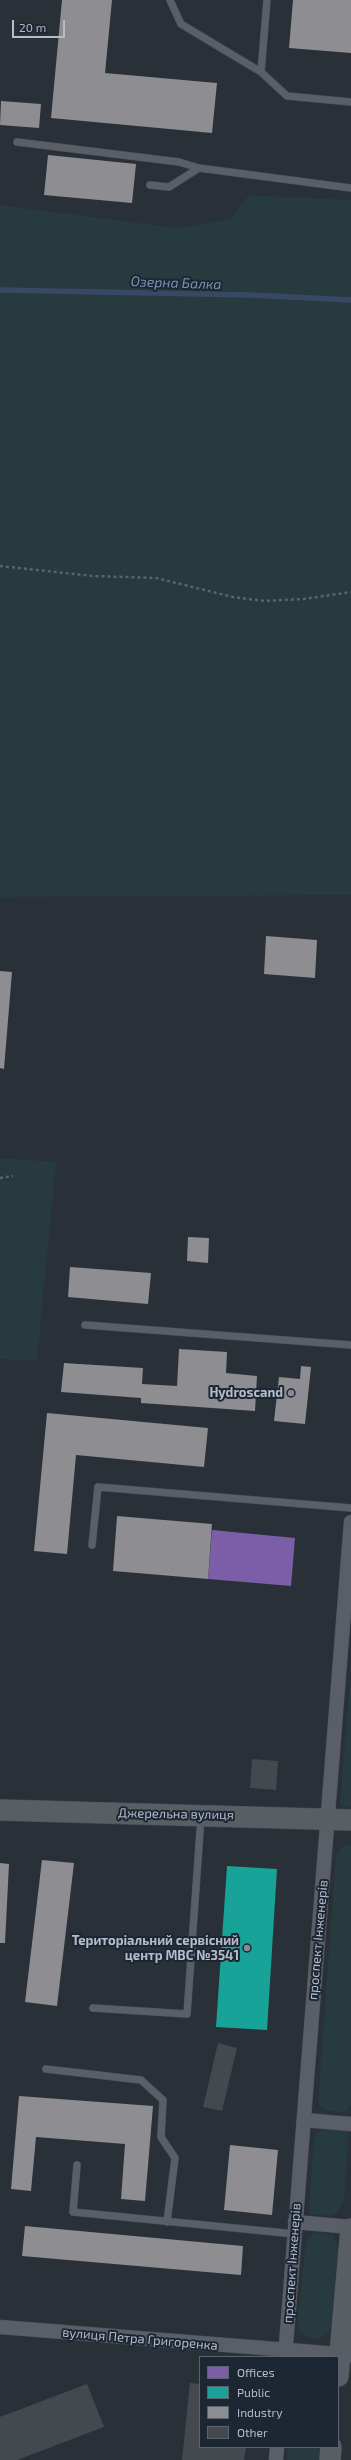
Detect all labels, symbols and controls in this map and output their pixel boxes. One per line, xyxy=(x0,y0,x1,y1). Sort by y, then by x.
scale bar xyxy=(14,12,67,38)
text: 20 m xyxy=(19,20,46,34)
water label: Озерна Балка xyxy=(130,273,222,293)
place label: Hydroscand xyxy=(209,1385,283,1401)
marker: Hydroscand xyxy=(286,1388,296,1398)
street label: Джерельна вулиця xyxy=(118,1805,234,1823)
street label: проспект Інженерів xyxy=(305,1879,331,2001)
place label: Територіальний сервісний центр МВС №3541 xyxy=(72,1933,239,1964)
marker: Територіальний сервісний центр МВС №3541 xyxy=(242,1943,252,1953)
street label: проспект Інженерів xyxy=(280,2202,304,2324)
street label: вулиця Петра Григоренка xyxy=(62,2324,218,2354)
legend xyxy=(199,2356,339,2448)
text: Offices xyxy=(237,2365,274,2379)
text: Public xyxy=(237,2385,270,2399)
text: Industry xyxy=(237,2405,283,2419)
text: Other xyxy=(237,2425,268,2439)

